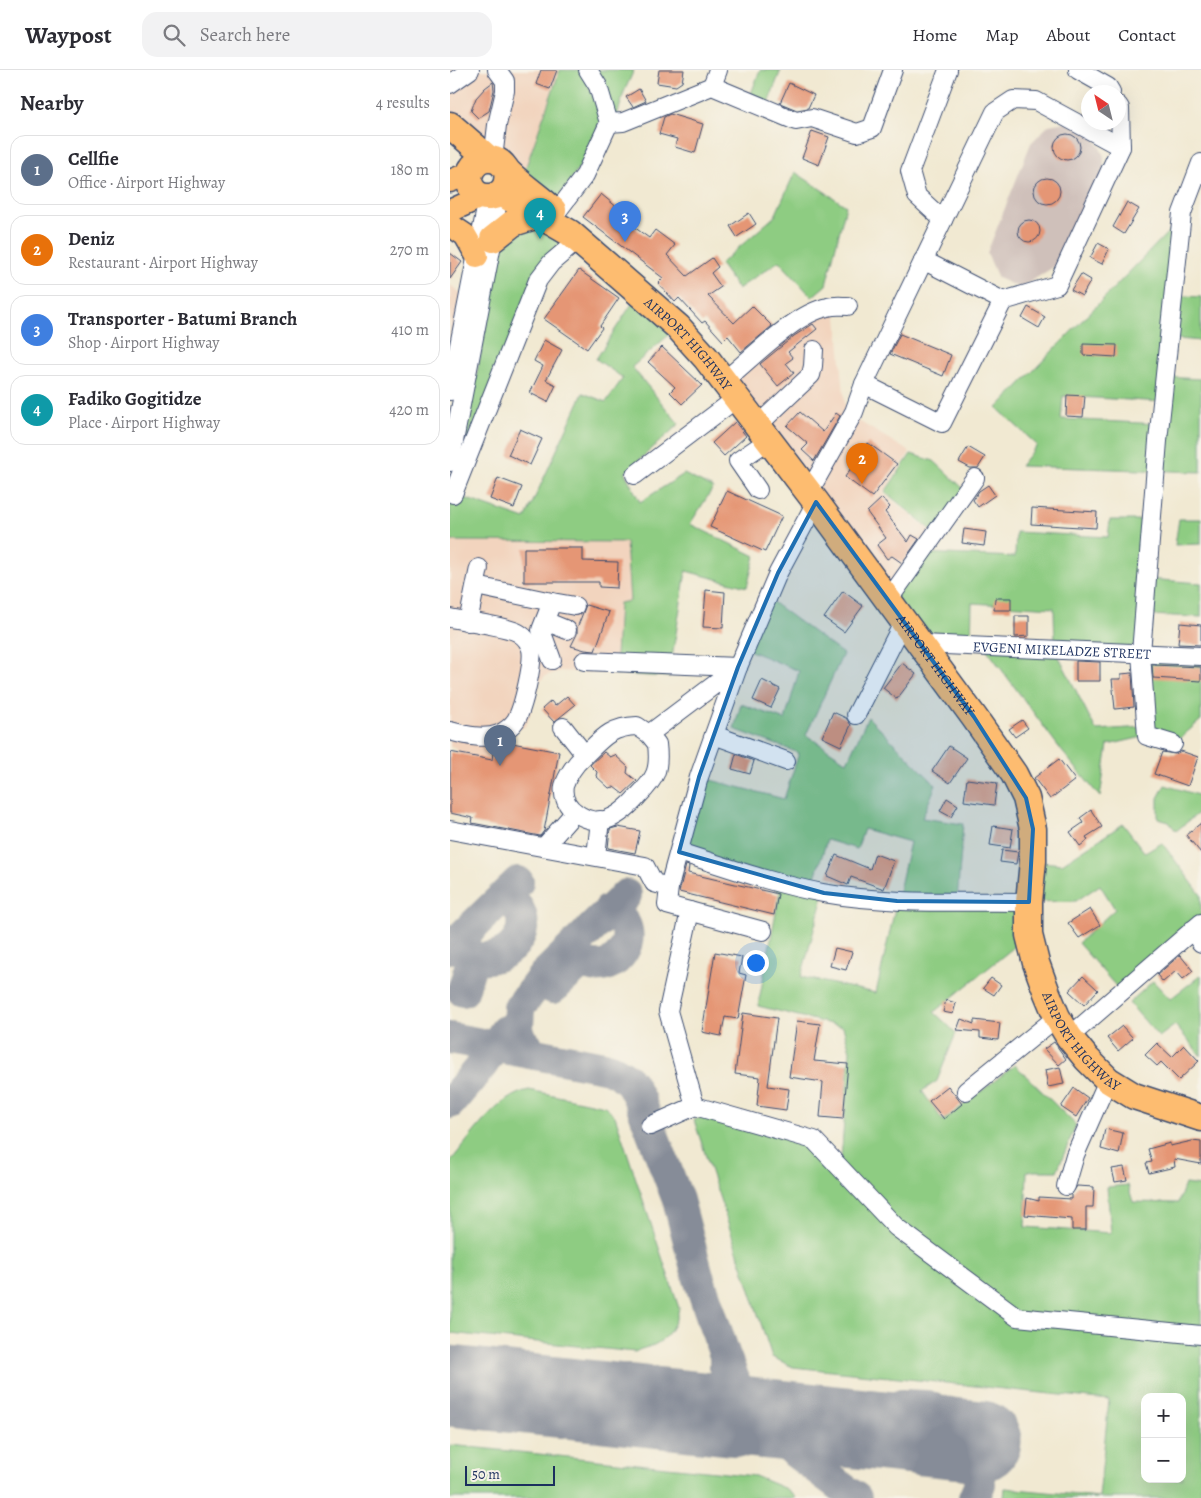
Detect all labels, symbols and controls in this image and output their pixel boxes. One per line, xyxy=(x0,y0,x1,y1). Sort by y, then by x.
search box xyxy=(142,12,492,57)
text: Waypost xyxy=(25,19,112,51)
icon: search xyxy=(160,21,188,49)
text: Search here xyxy=(200,22,290,48)
text: Home xyxy=(912,23,957,47)
text: Map xyxy=(985,23,1018,47)
text: About xyxy=(1046,23,1090,47)
text: Contact xyxy=(1118,23,1176,47)
north arrow xyxy=(1081,85,1126,130)
text: Nearby xyxy=(20,89,83,117)
text: 4 results xyxy=(376,92,430,114)
text: Cellfie xyxy=(68,146,119,172)
text: 1 xyxy=(34,159,40,181)
text: 180 m xyxy=(391,159,429,181)
text: Office · Airport Highway xyxy=(68,172,225,194)
pin: 4 xyxy=(524,198,556,239)
pin: 3 xyxy=(609,201,641,242)
text: Deniz xyxy=(68,226,115,252)
text: 2 xyxy=(33,239,41,261)
text: 270 m xyxy=(390,239,429,261)
text: Restaurant · Airport Highway xyxy=(68,252,258,274)
street label: AIRPORT HIGHWAY xyxy=(640,292,737,394)
text: Transporter - Batumi Branch xyxy=(68,306,297,332)
text: 3 xyxy=(34,319,40,341)
text: 410 m xyxy=(391,319,429,341)
text: Shop · Airport Highway xyxy=(68,332,219,354)
text: Fadiko Gogitidze xyxy=(68,386,202,412)
text: 4 xyxy=(33,399,41,421)
text: 420 m xyxy=(389,399,429,421)
text: Place · Airport Highway xyxy=(68,412,220,434)
pin: 2 xyxy=(846,443,878,484)
street label: AIRPORT HIGHWAY xyxy=(891,609,980,720)
street label: EVGENI MIKELADZE STREET xyxy=(972,637,1152,663)
pin: 1 xyxy=(484,725,516,766)
your location xyxy=(743,950,769,976)
street label: AIRPORT HIGHWAY xyxy=(1038,988,1125,1095)
map controls xyxy=(1141,1393,1186,1483)
button: + xyxy=(1141,1393,1186,1438)
button: − xyxy=(1141,1438,1186,1483)
scale bar xyxy=(465,1463,555,1486)
text: 50 m xyxy=(472,1465,500,1484)

